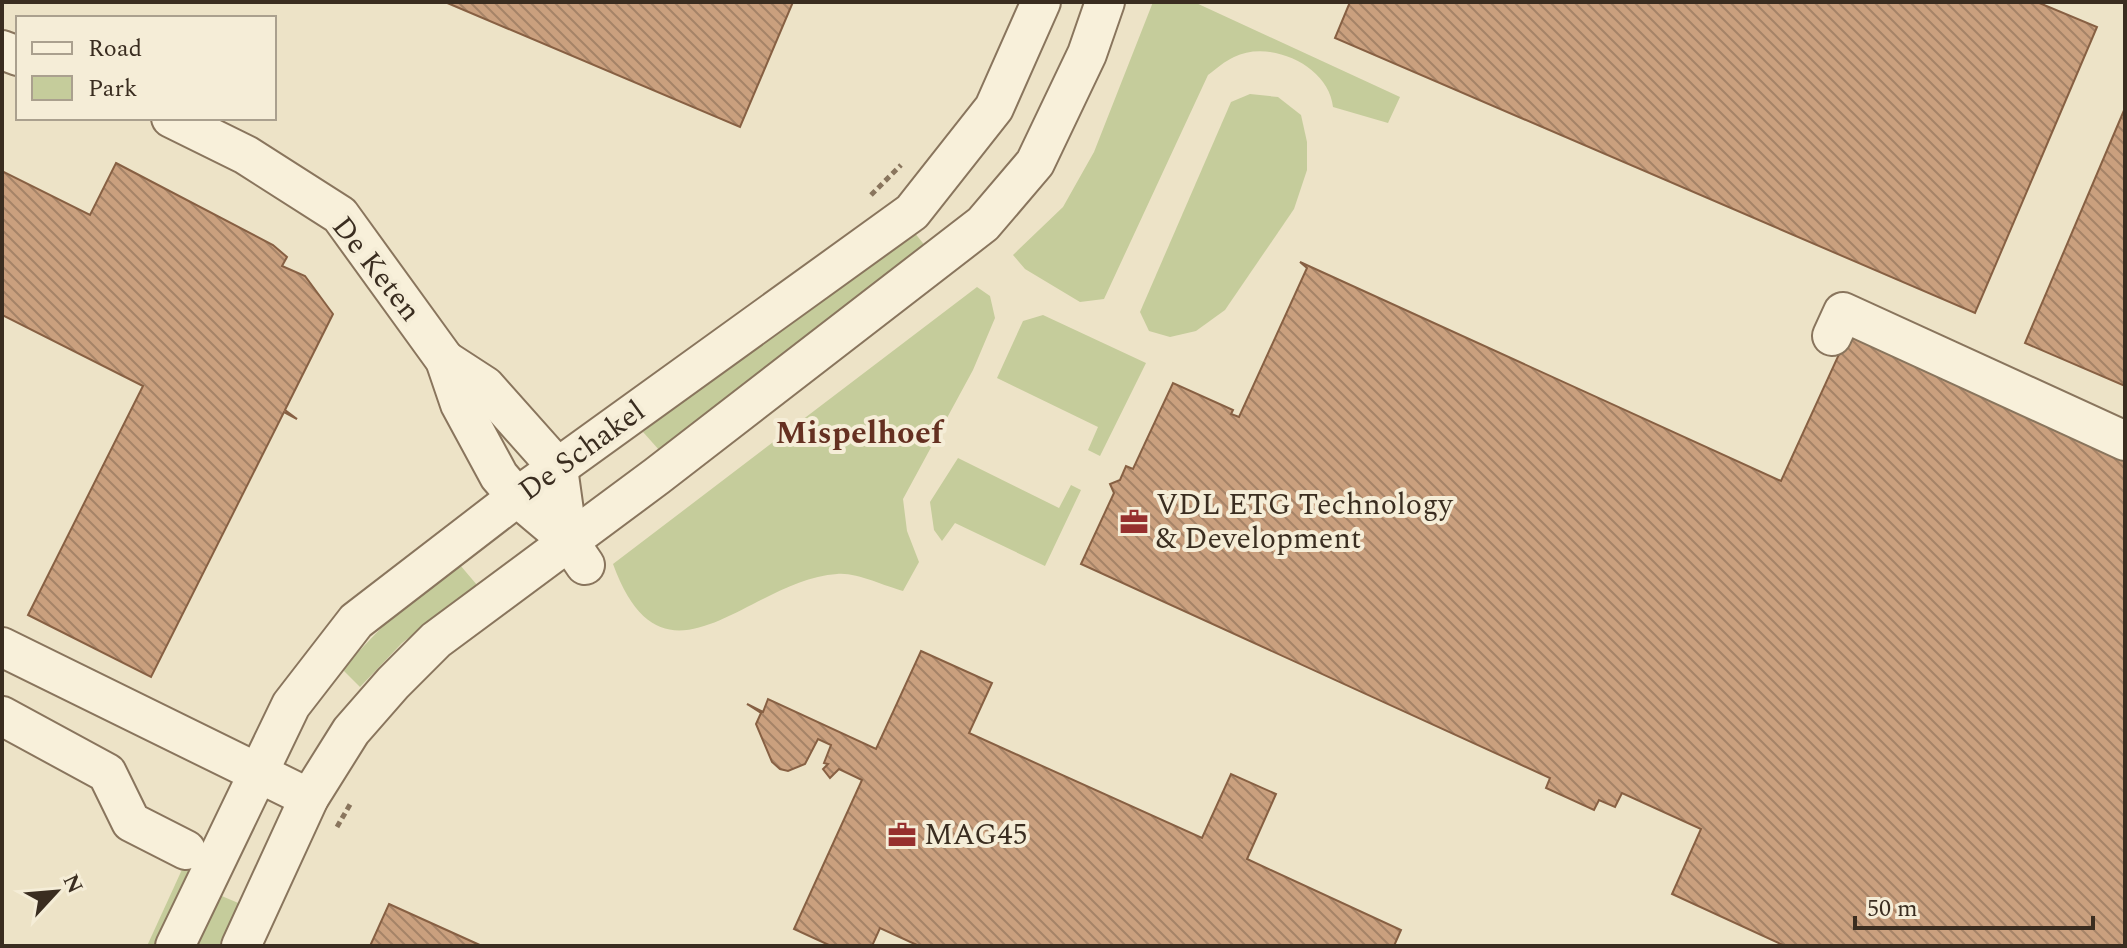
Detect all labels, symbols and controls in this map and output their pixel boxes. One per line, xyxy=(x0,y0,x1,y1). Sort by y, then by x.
legend xyxy=(16,16,276,120)
text: Road xyxy=(88,31,142,67)
text: Park xyxy=(88,71,138,107)
street label: De Keten xyxy=(320,206,432,332)
street label: De Schakel xyxy=(509,389,655,513)
district label: Mispelhoef xyxy=(775,409,945,458)
place label: VDL ETG Technology & Development xyxy=(1156,482,1454,562)
office icon: VDL ETG Technology & Development xyxy=(1119,507,1149,537)
place label: MAG45 xyxy=(924,812,1027,858)
office icon: MAG45 xyxy=(887,820,917,850)
north arrow xyxy=(16,852,96,932)
text: N xyxy=(54,869,91,899)
scale bar xyxy=(1855,880,2093,930)
text: 50 m xyxy=(1867,891,1918,927)

